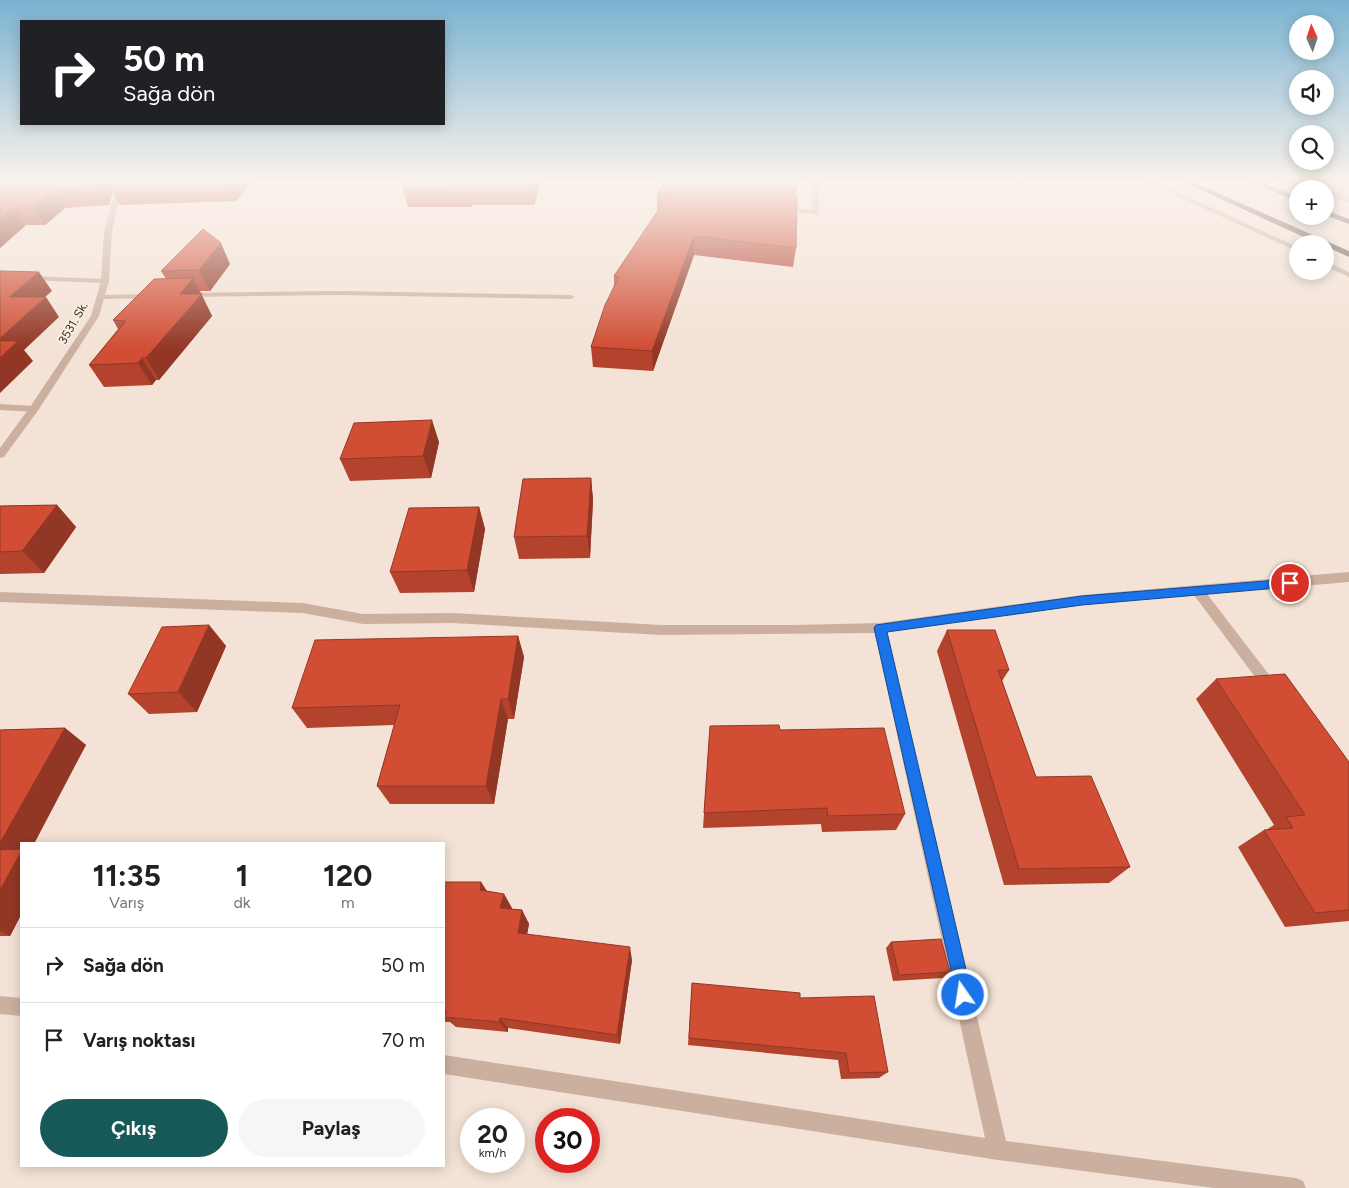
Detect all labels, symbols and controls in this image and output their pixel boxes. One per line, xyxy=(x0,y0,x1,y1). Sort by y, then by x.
north arrow xyxy=(1289,15,1334,60)
map controls xyxy=(1289,15,1334,280)
text: 50 m xyxy=(123,38,205,80)
icon: right xyxy=(40,40,105,105)
button: sound xyxy=(1289,70,1334,115)
text: Sağa dön xyxy=(123,80,215,107)
button: search xyxy=(1289,125,1334,170)
button: + xyxy=(1289,180,1334,225)
button: − xyxy=(1289,235,1334,280)
street label: 3531. Sk. xyxy=(55,300,91,346)
pin xyxy=(1269,562,1311,604)
icon: arrive xyxy=(1276,569,1304,597)
text: 11:35 xyxy=(92,857,161,894)
text: 1 xyxy=(236,857,248,894)
text: 120 xyxy=(323,857,373,894)
text: Varış xyxy=(109,893,144,912)
text: dk xyxy=(233,893,251,912)
text: m xyxy=(341,893,355,912)
icon: right xyxy=(40,951,68,979)
text: Sağa dön xyxy=(83,954,164,977)
text: 50 m xyxy=(381,954,425,977)
position arrow xyxy=(936,968,988,1020)
icon: arrive xyxy=(40,1026,68,1054)
text: Varış noktası xyxy=(83,1029,195,1052)
text: 70 m xyxy=(382,1029,425,1052)
button: Çıkış xyxy=(40,1099,228,1157)
button: Paylaş xyxy=(238,1099,425,1157)
speed limit sign: 30 xyxy=(535,1108,600,1173)
text: 20 xyxy=(477,1119,508,1149)
text: km/h xyxy=(479,1146,506,1160)

